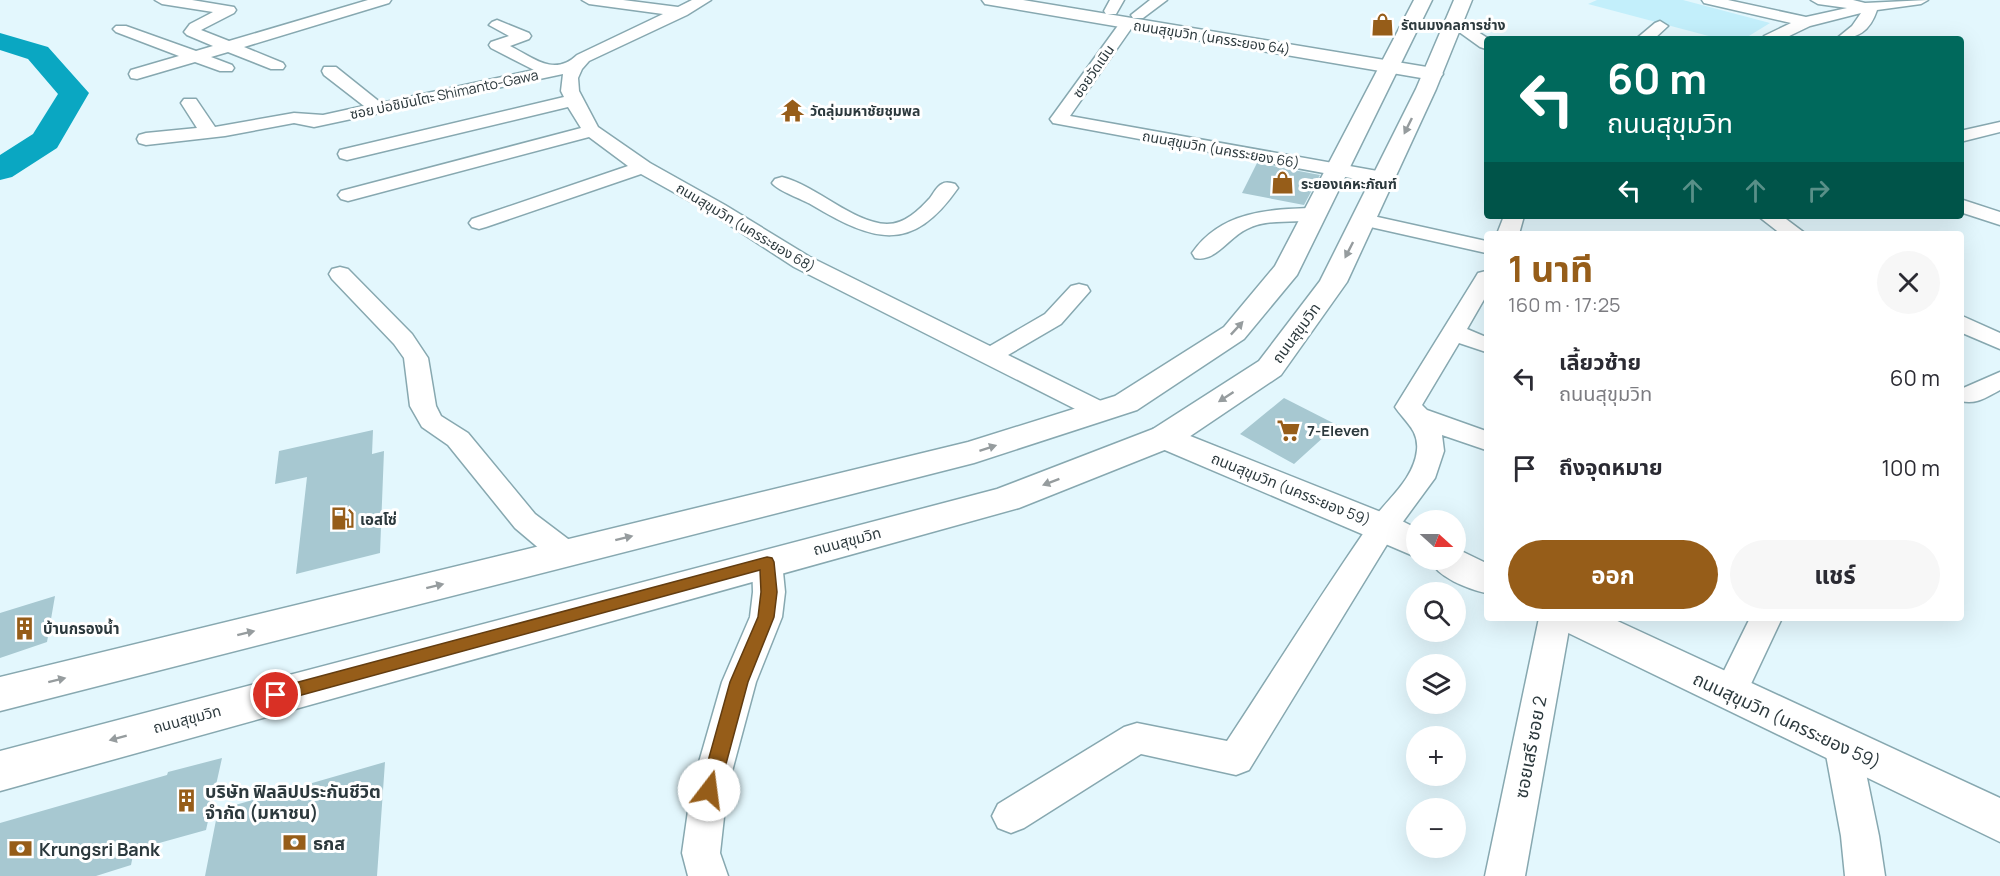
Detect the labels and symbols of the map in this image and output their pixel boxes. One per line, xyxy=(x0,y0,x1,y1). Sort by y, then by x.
shop icon: รัตนมงคลการช่าง xyxy=(1370,11,1396,37)
street label: ถนนสุขุมวิท (นครระยอง 64) xyxy=(1132,15,1292,59)
place label: รัตนมงคลการช่าง xyxy=(1401,15,1505,34)
street label: ซอยวัดเนิน xyxy=(1068,41,1118,101)
street label: ซอย บ่อชิมันโตะ Shimanto-Gawa xyxy=(348,65,540,123)
temple icon: วัดลุ่มมหาชัยชุมพล xyxy=(779,97,805,123)
place label: วัดลุ่มมหาชัยชุมพล xyxy=(810,101,920,120)
one-way arrow xyxy=(1404,118,1413,135)
street label: ถนนสุขุมวิท (นครระยอง 66) xyxy=(1141,126,1301,172)
shop icon: ระยองเคหะภัณฑ์ xyxy=(1270,170,1296,196)
place label: ระยองเคหะภัณฑ์ xyxy=(1301,174,1397,193)
street label: ถนนสุขุมวิท (นครระยอง 68) xyxy=(673,178,819,276)
one-way arrow xyxy=(1344,242,1354,259)
street label: ถนนสุขุมวิท xyxy=(1267,299,1325,367)
one-way arrow xyxy=(1230,321,1243,336)
one-way arrow xyxy=(1218,391,1234,402)
supermarket icon: 7-Eleven xyxy=(1276,417,1302,443)
place label: 7-Eleven xyxy=(1307,420,1369,441)
one-way arrow xyxy=(979,442,997,452)
street label: ถนนสุขุมวิท (นครระยอง 59) xyxy=(1208,447,1374,531)
one-way arrow xyxy=(1042,477,1060,487)
fuel station icon: เอสโซ่ xyxy=(329,506,355,532)
place label: เอสโซ่ xyxy=(360,509,397,530)
north arrow xyxy=(1406,510,1466,570)
street label: ถนนสุขุมวิท xyxy=(811,522,883,560)
one-way arrow xyxy=(615,533,634,543)
one-way arrow xyxy=(426,580,444,590)
building icon: บ้านกรองน้ำ xyxy=(12,615,38,641)
place label: บ้านกรองน้ำ xyxy=(43,618,120,639)
one-way arrow xyxy=(237,627,255,637)
street label: ถนนสุขุมวิท (นครระยอง 59) xyxy=(1689,666,1885,774)
pin xyxy=(250,669,301,720)
one-way arrow xyxy=(48,674,66,684)
street label: ซอยเสรี ซอย 2 xyxy=(1508,694,1552,800)
street label: ถนนสุขุมวิท xyxy=(151,700,223,738)
one-way arrow xyxy=(109,734,127,744)
position arrow xyxy=(677,758,741,822)
place label: บริษัท ฟิลลิปประกันชีวิต จำกัด (มหาชน) xyxy=(205,779,381,824)
building icon: บริษัท ฟิลลิปประกันชีวิต จำกัด (มหาชน) xyxy=(174,788,200,814)
bank icon: ธกส xyxy=(282,830,308,856)
place label: ธกส xyxy=(313,831,345,855)
bank icon: Krungsri Bank xyxy=(8,836,34,862)
place label: Krungsri Bank xyxy=(39,837,161,861)

